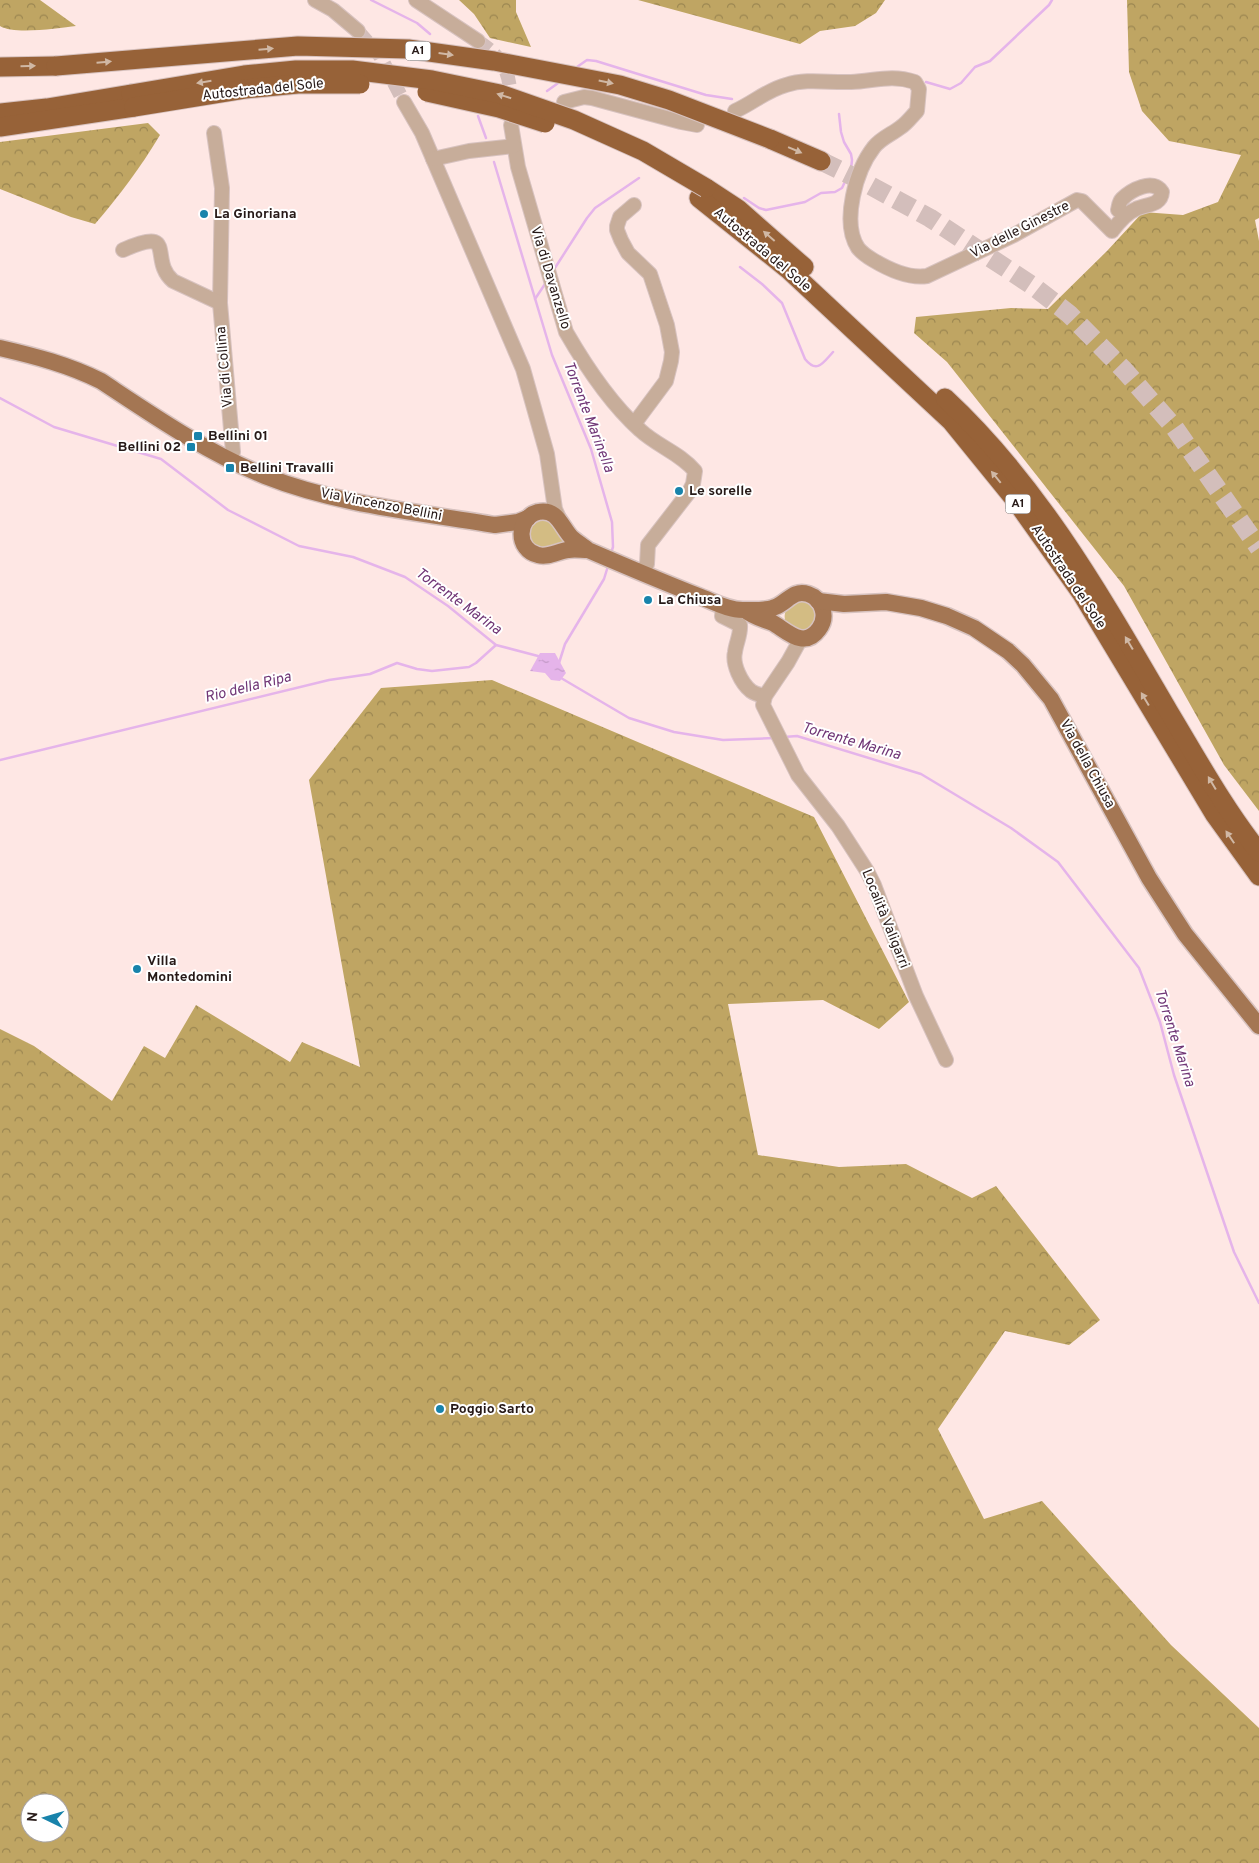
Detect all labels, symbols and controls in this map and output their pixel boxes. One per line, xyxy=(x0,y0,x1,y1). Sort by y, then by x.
road number: A1 xyxy=(406,41,430,60)
one-way arrow xyxy=(258,44,274,52)
one-way arrow xyxy=(438,51,454,59)
one-way arrow xyxy=(96,57,112,65)
one-way arrow xyxy=(20,62,36,70)
street label: Autostrada del Sole xyxy=(201,75,325,105)
one-way arrow xyxy=(196,78,212,86)
one-way arrow xyxy=(598,78,613,86)
one-way arrow xyxy=(496,91,511,99)
one-way arrow xyxy=(788,146,803,154)
street label: Via delle Ginestre xyxy=(967,198,1073,262)
street label: Autostrada del Sole xyxy=(710,204,814,296)
place label: La Ginoriana xyxy=(214,206,297,223)
marker: La Ginoriana xyxy=(198,208,210,220)
street label: Via di Davanzello xyxy=(526,225,574,332)
one-way arrow xyxy=(762,230,775,241)
street label: Via di Collina xyxy=(213,326,237,408)
water label: Torrente Marinella xyxy=(558,359,618,476)
place label: Bellini 01 xyxy=(208,428,268,445)
marker: Bellini 01 xyxy=(192,430,204,442)
place label: Bellini 02 xyxy=(118,439,181,456)
marker: Bellini 02 xyxy=(185,441,197,453)
place label: Bellini Travalli xyxy=(240,460,334,477)
marker: Bellini Travalli xyxy=(224,462,236,474)
one-way arrow xyxy=(991,470,1002,483)
place label: Le sorelle xyxy=(689,483,752,500)
street label: Via Vincenzo Bellini xyxy=(319,485,443,525)
marker: Le sorelle xyxy=(673,485,685,497)
road number: A1 xyxy=(1006,494,1030,514)
street label: Autostrada del Sole xyxy=(1027,522,1109,632)
water label: Torrente Marina xyxy=(411,564,505,640)
place label: La Chiusa xyxy=(658,592,721,609)
marker: La Chiusa xyxy=(642,594,654,606)
one-way arrow xyxy=(1125,637,1134,650)
water label: Rio della Ripa xyxy=(203,668,294,708)
one-way arrow xyxy=(1140,692,1149,705)
street label: Via della Chiusa xyxy=(1056,717,1118,811)
water label: Torrente Marina xyxy=(799,719,903,765)
one-way arrow xyxy=(1207,777,1216,790)
one-way arrow xyxy=(1225,830,1235,844)
street label: Località Valigarri xyxy=(857,867,913,971)
place label: Villa Montedomini xyxy=(147,953,232,986)
marker: Villa Montedomini xyxy=(131,963,143,975)
water label: Torrente Marina xyxy=(1149,987,1199,1090)
place label: Poggio Sarto xyxy=(450,1401,534,1418)
marker: Poggio Sarto xyxy=(434,1403,446,1415)
north arrow xyxy=(20,1793,70,1843)
text: N xyxy=(25,1811,42,1823)

